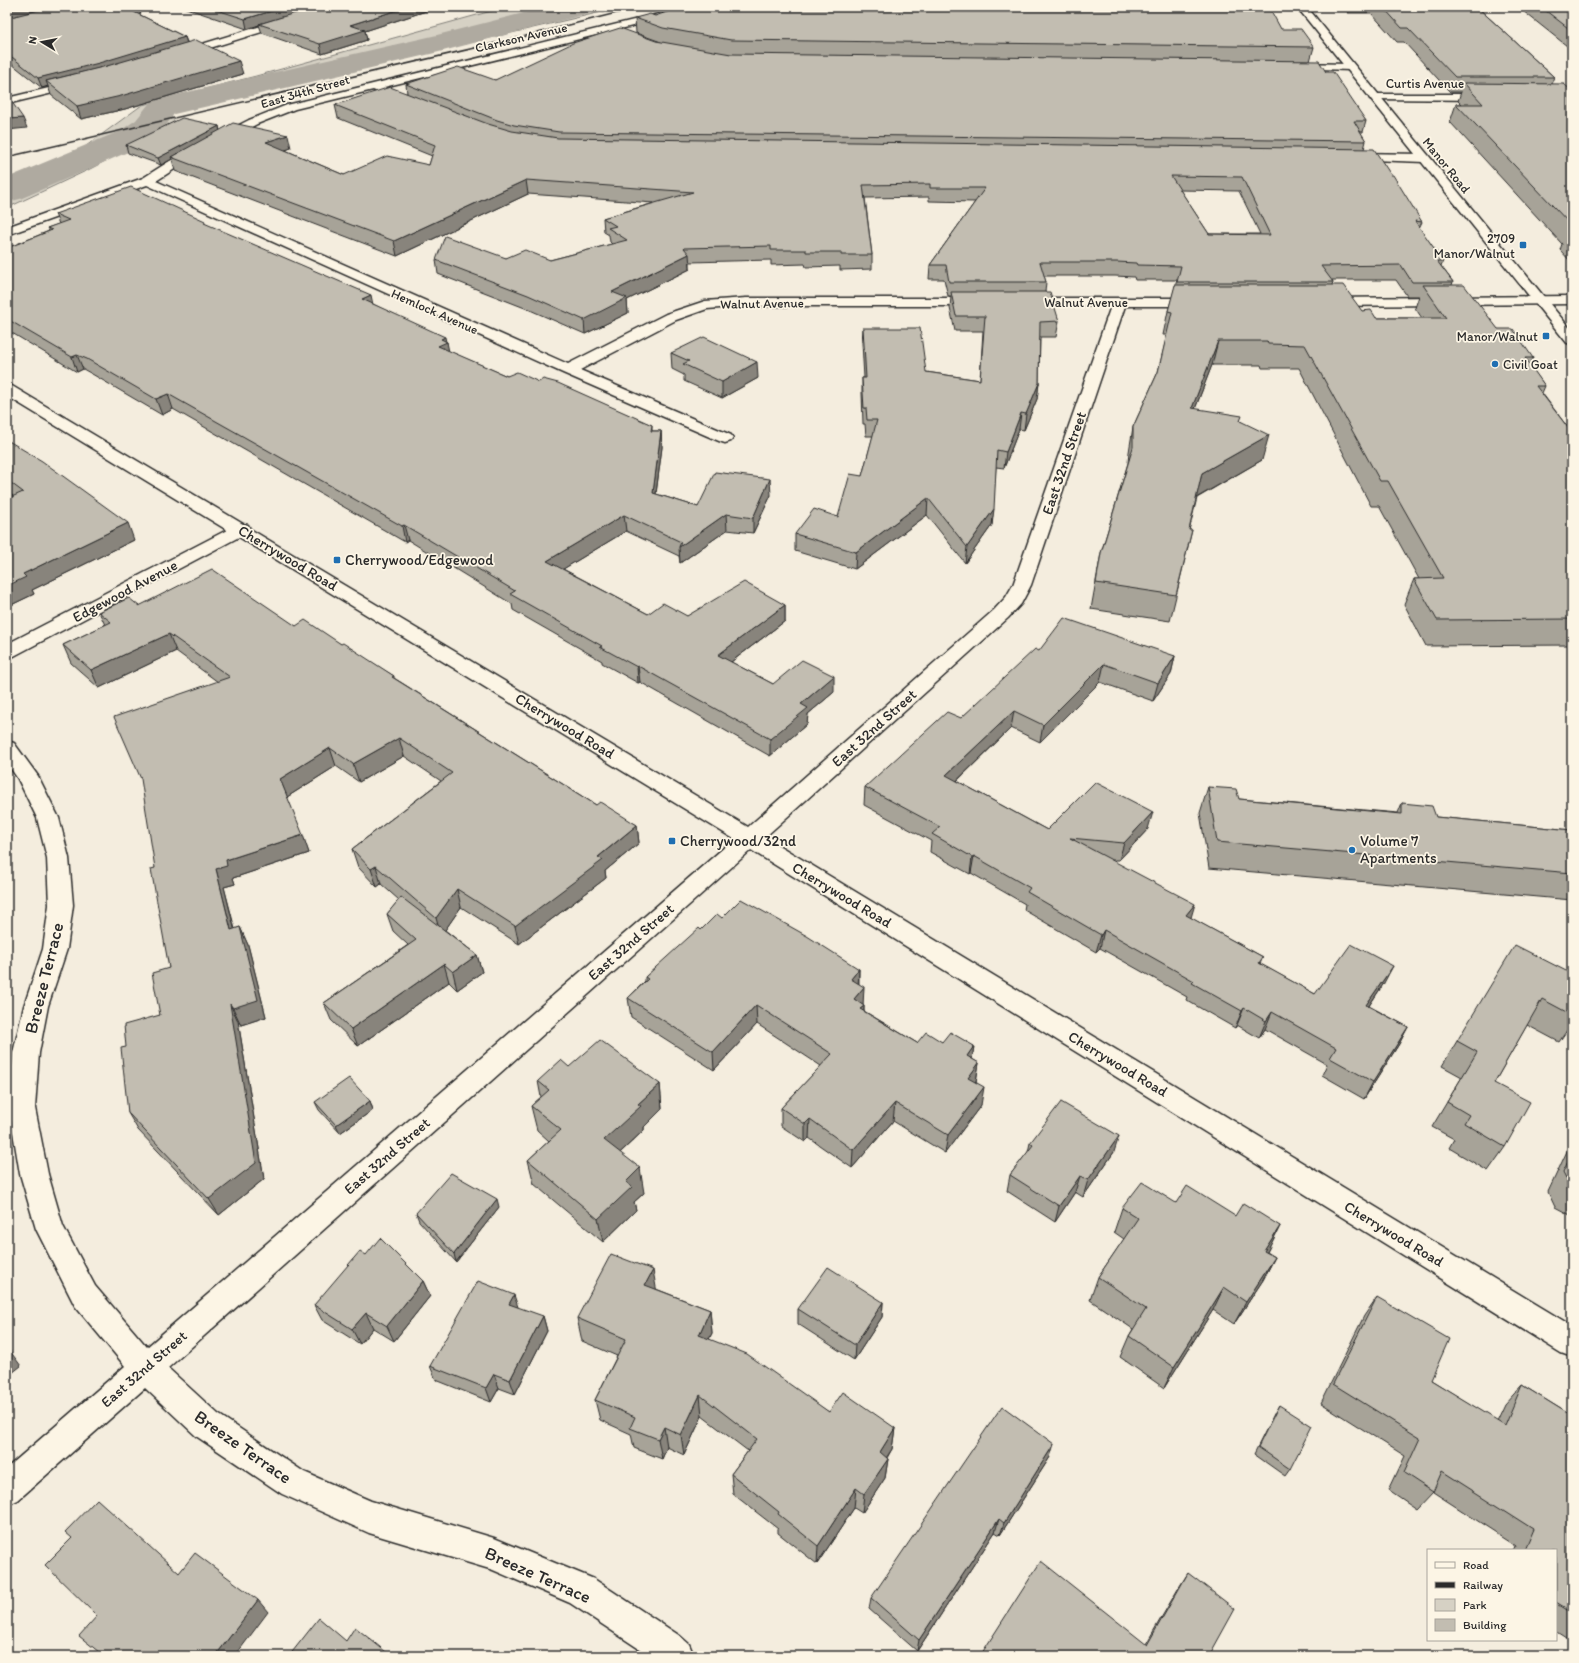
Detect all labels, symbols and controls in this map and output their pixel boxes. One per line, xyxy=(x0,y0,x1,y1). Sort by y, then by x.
street label: Clarkson Avenue xyxy=(474,20,569,55)
north arrow xyxy=(22,22,62,62)
text: N xyxy=(26,36,40,45)
street label: East 34th Street xyxy=(259,72,351,111)
street label: Curtis Avenue xyxy=(1386,76,1464,91)
street label: Manor Road xyxy=(1420,134,1474,196)
place label: 2709 Manor/Walnut xyxy=(1434,231,1515,261)
marker: 2709 Manor/Walnut xyxy=(1518,240,1528,250)
street label: Hemlock Avenue xyxy=(389,286,481,337)
street label: Walnut Avenue xyxy=(720,295,804,312)
street label: Walnut Avenue xyxy=(1044,295,1128,310)
place label: Manor/Walnut xyxy=(1457,329,1538,344)
marker: Manor/Walnut xyxy=(1541,331,1551,341)
place label: Civil Goat xyxy=(1503,357,1558,372)
marker: Civil Goat xyxy=(1490,359,1500,369)
street label: East 32nd Street xyxy=(1038,409,1090,517)
street label: Cherrywood Road xyxy=(235,521,342,595)
place label: Cherrywood/Edgewood xyxy=(345,551,494,569)
marker: Cherrywood/Edgewood xyxy=(332,555,342,565)
street label: Edgewood Avenue xyxy=(70,556,180,626)
street label: East 32nd Street xyxy=(828,685,920,771)
street label: Cherrywood Road xyxy=(512,689,619,763)
place label: Cherrywood/32nd xyxy=(680,832,796,850)
place label: Volume 7 Apartments xyxy=(1360,832,1437,867)
marker: Cherrywood/32nd xyxy=(667,836,677,846)
marker: Volume 7 Apartments xyxy=(1347,845,1357,855)
street label: Cherrywood Road xyxy=(789,858,896,932)
street label: East 32nd Street xyxy=(584,900,678,984)
street label: Breeze Terrace xyxy=(20,920,68,1036)
street label: Cherrywood Road xyxy=(1065,1027,1172,1101)
street label: East 32nd Street xyxy=(340,1114,434,1198)
street label: Cherrywood Road xyxy=(1341,1197,1448,1271)
street label: East 32nd Street xyxy=(97,1327,191,1411)
street label: Breeze Terrace xyxy=(190,1405,296,1489)
street label: Breeze Terrace xyxy=(482,1542,594,1608)
legend xyxy=(1427,1549,1557,1641)
text: Road xyxy=(1463,1558,1489,1572)
text: Railway xyxy=(1463,1578,1503,1592)
text: Park xyxy=(1463,1598,1487,1612)
text: Building xyxy=(1463,1618,1507,1632)

